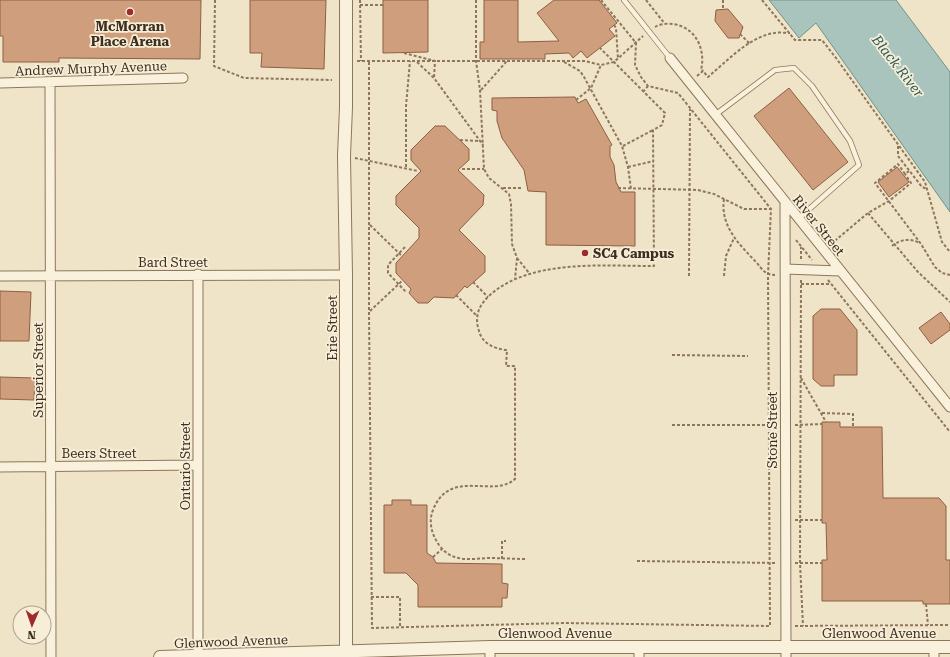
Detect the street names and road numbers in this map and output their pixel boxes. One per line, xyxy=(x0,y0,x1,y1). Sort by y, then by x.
street label: Andrew Murphy Avenue xyxy=(15,58,167,79)
street label: River Street xyxy=(790,192,848,259)
street label: Bard Street xyxy=(138,255,208,270)
street label: Erie Street xyxy=(325,295,340,361)
street label: Superior Street xyxy=(31,322,46,418)
street label: Stone Street xyxy=(765,391,780,468)
street label: Ontario Street xyxy=(178,422,193,510)
street label: Beers Street xyxy=(61,446,137,461)
street label: Glenwood Avenue xyxy=(498,626,612,641)
street label: Glenwood Avenue xyxy=(822,626,936,641)
street label: Glenwood Avenue xyxy=(174,632,288,651)

